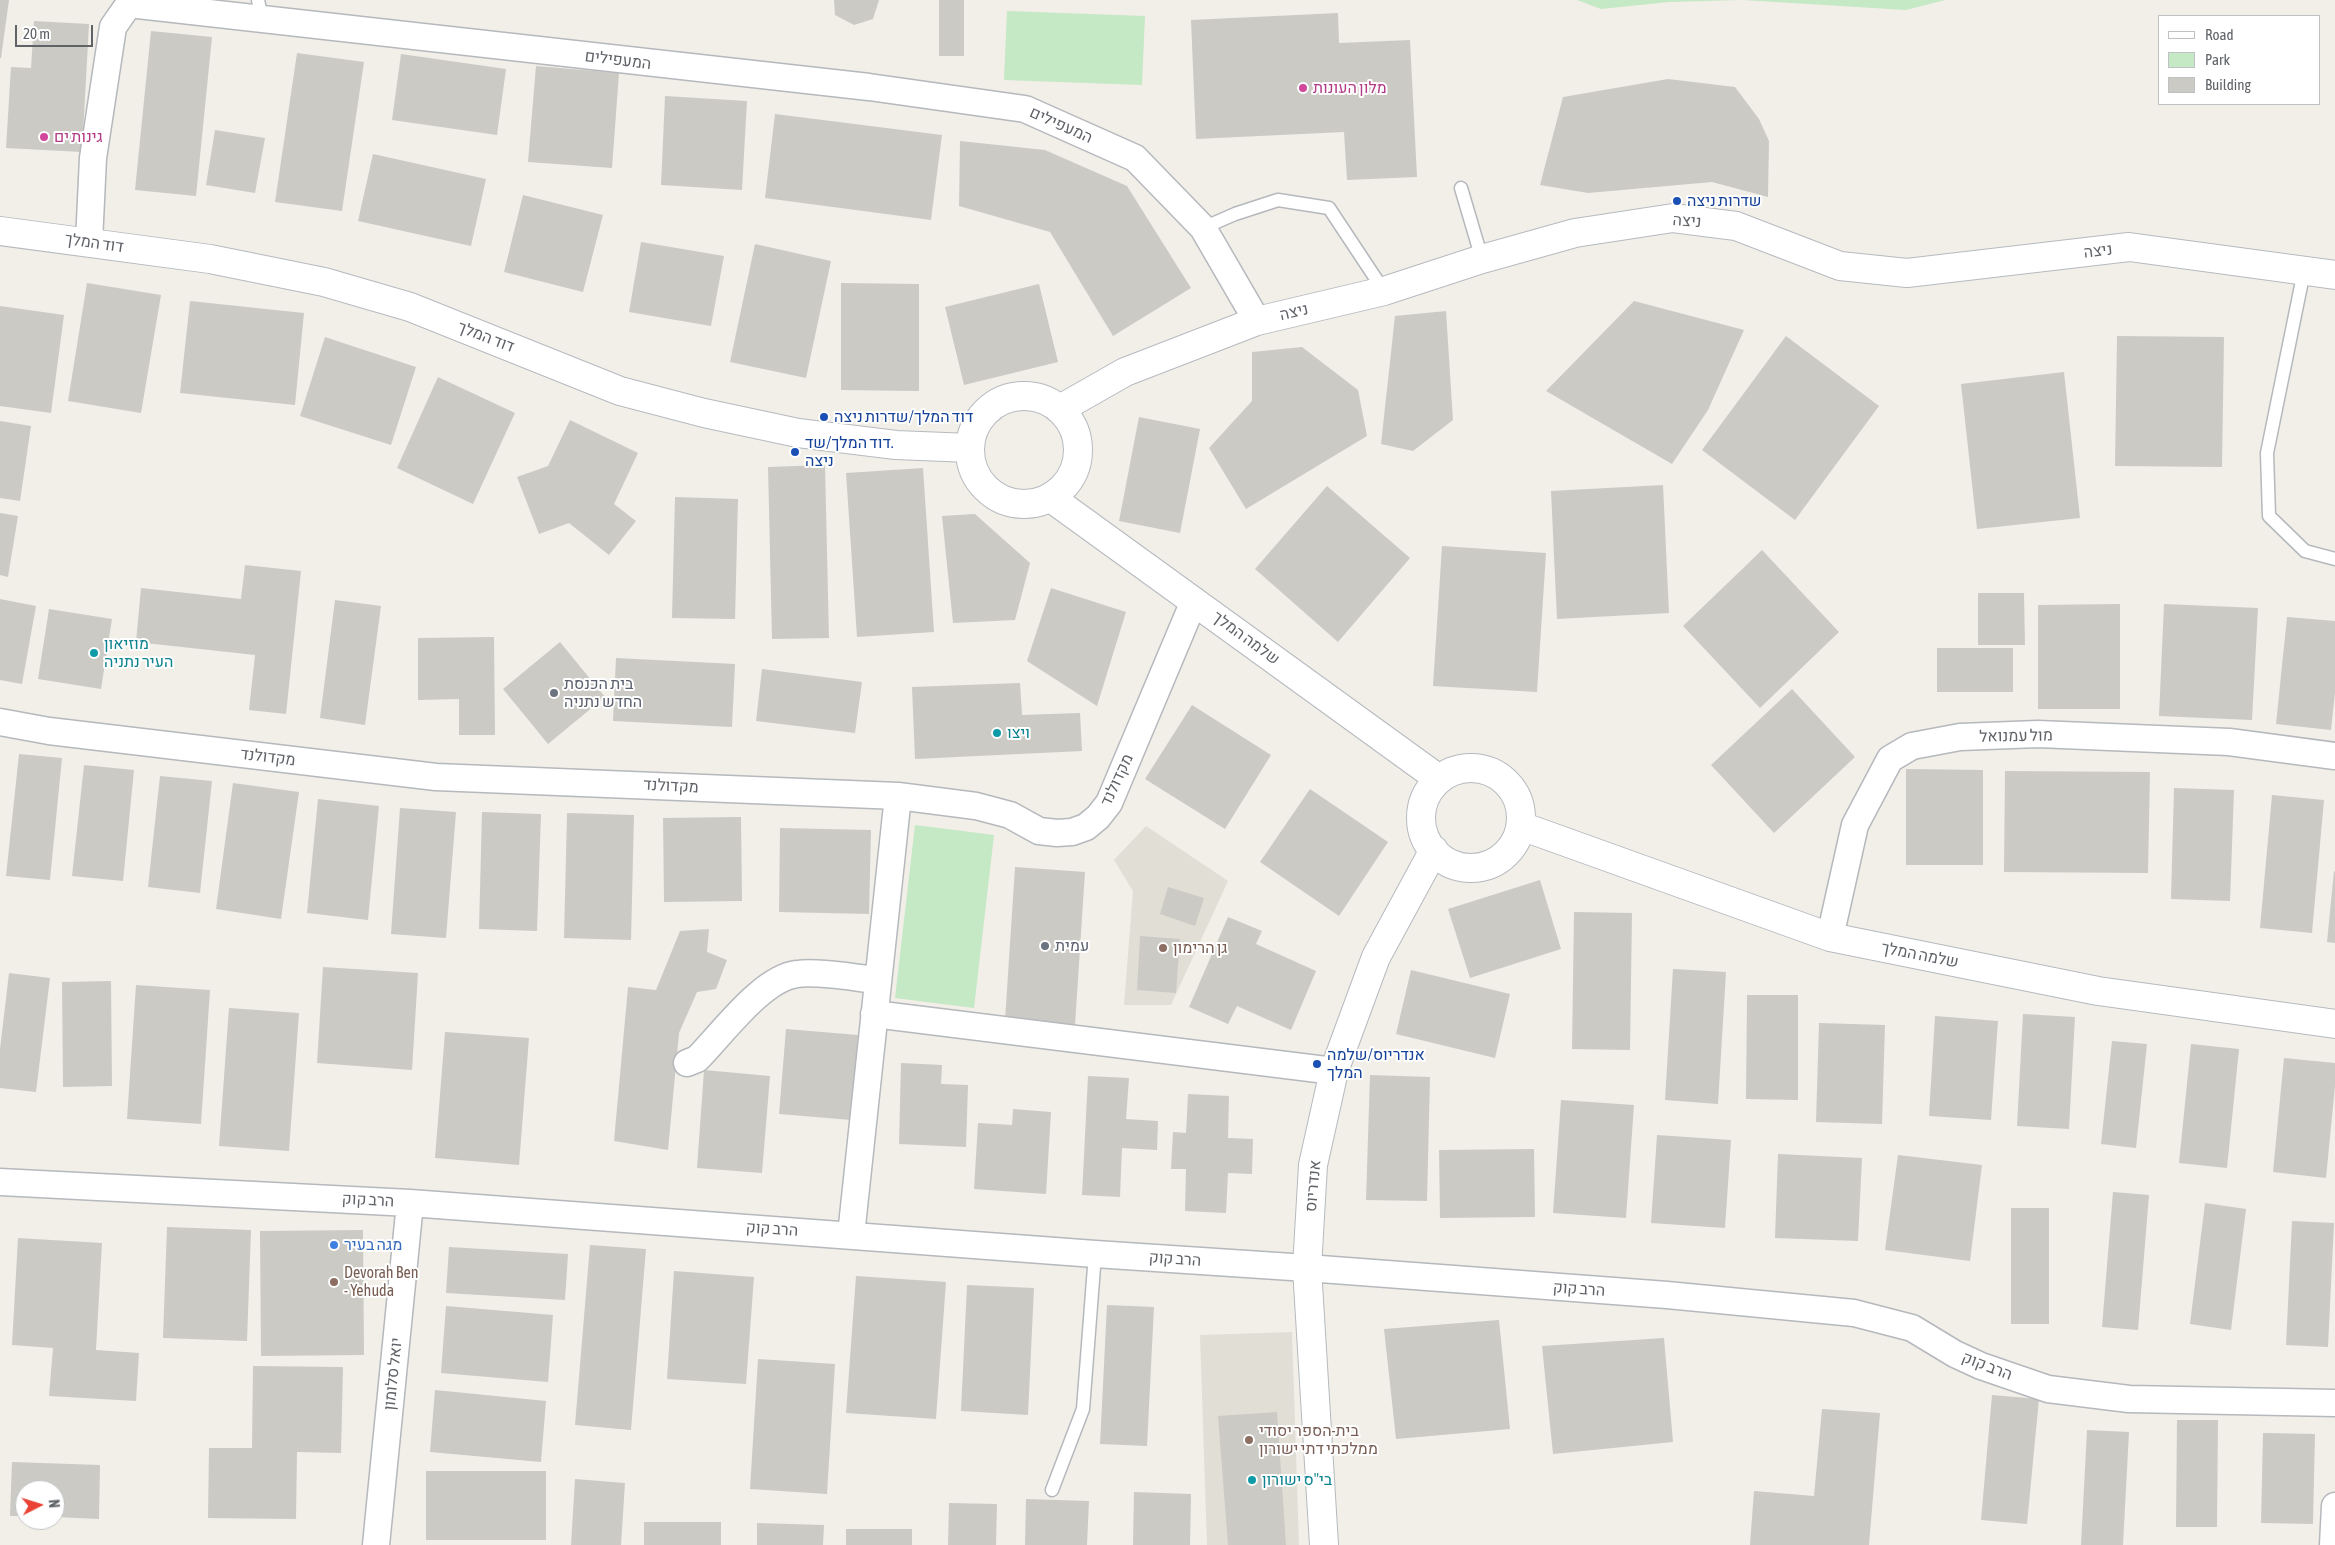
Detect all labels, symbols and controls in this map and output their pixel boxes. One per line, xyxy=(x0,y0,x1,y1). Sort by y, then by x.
scale bar xyxy=(18,15,95,47)
legend xyxy=(2158,15,2320,105)
text: 20 m xyxy=(23,25,50,42)
text: Road xyxy=(2205,26,2234,43)
street label: המעפילים xyxy=(584,46,652,74)
text: Park xyxy=(2205,51,2230,68)
text: Building xyxy=(2205,76,2251,93)
place label: מלון העונות xyxy=(1313,78,1387,98)
marker: מלון העונות xyxy=(1297,82,1309,94)
street label: המעפילים xyxy=(1027,103,1095,147)
place label: גינות ים xyxy=(54,127,103,147)
marker: גינות ים xyxy=(38,131,50,143)
place label: שדרות ניצה xyxy=(1687,191,1762,211)
marker: שדרות ניצה xyxy=(1671,195,1683,207)
street label: ניצה xyxy=(1672,210,1702,232)
street label: דוד המלך xyxy=(63,229,125,257)
street label: ניצה xyxy=(2083,240,2113,262)
street label: ניצה xyxy=(1278,299,1310,325)
street label: דוד המלך xyxy=(455,317,517,357)
place label: דוד המלך/שדרות ניצה xyxy=(834,407,973,427)
marker: דוד המלך/שדרות ניצה xyxy=(818,411,830,423)
place label: דוד המלך/שד. ניצה xyxy=(805,433,894,471)
marker: דוד המלך/שד. ניצה xyxy=(789,446,801,458)
street label: שלמה המלך xyxy=(1209,607,1283,669)
place label: מוזיאון העיר נתניה xyxy=(104,634,173,672)
marker: מוזיאון העיר נתניה xyxy=(88,647,100,659)
place label: בית הכנסת החדש נתניה xyxy=(564,674,642,712)
marker: בית הכנסת החדש נתניה xyxy=(548,687,560,699)
place label: ויצו xyxy=(1007,723,1030,743)
street label: מול עמנואל xyxy=(1979,726,2053,746)
marker: ויצו xyxy=(991,727,1003,739)
street label: מקדולנד xyxy=(239,744,297,770)
street label: מקדולנד xyxy=(1097,751,1137,809)
street label: מקדולנד xyxy=(643,775,699,797)
place label: עמית xyxy=(1055,936,1089,956)
place label: גן הרימון xyxy=(1173,938,1228,958)
street label: שלמה המלך xyxy=(1880,938,1960,972)
marker: עמית xyxy=(1039,940,1051,952)
marker: גן הרימון xyxy=(1157,942,1169,954)
place label: אנדריוס/שלמה המלך xyxy=(1327,1045,1425,1083)
marker: אנדריוס/שלמה המלך xyxy=(1311,1058,1323,1070)
street label: אנדריוס xyxy=(1301,1159,1325,1213)
street label: הרב קוק xyxy=(341,1189,395,1211)
street label: הרב קוק xyxy=(745,1218,799,1240)
place label: מגה בעיר xyxy=(344,1235,402,1255)
marker: מגה בעיר xyxy=(328,1239,340,1251)
street label: הרב קוק xyxy=(1148,1248,1202,1270)
place label: Devorah Ben - Yehuda xyxy=(344,1263,418,1301)
marker: Devorah Ben - Yehuda xyxy=(328,1276,340,1288)
street label: הרב קוק xyxy=(1552,1278,1606,1300)
street label: יואל סלומון xyxy=(380,1337,406,1411)
street label: הרב קוק xyxy=(1959,1348,2015,1384)
place label: בית-הספר יסודי ממלכתי דתי ישורון xyxy=(1259,1421,1378,1459)
marker: בית-הספר יסודי ממלכתי דתי ישורון xyxy=(1243,1434,1255,1446)
place label: בי"ס ישורון xyxy=(1262,1470,1332,1490)
marker: בי"ס ישורון xyxy=(1246,1474,1258,1486)
north arrow xyxy=(15,1480,65,1530)
text: N xyxy=(46,1499,62,1509)

